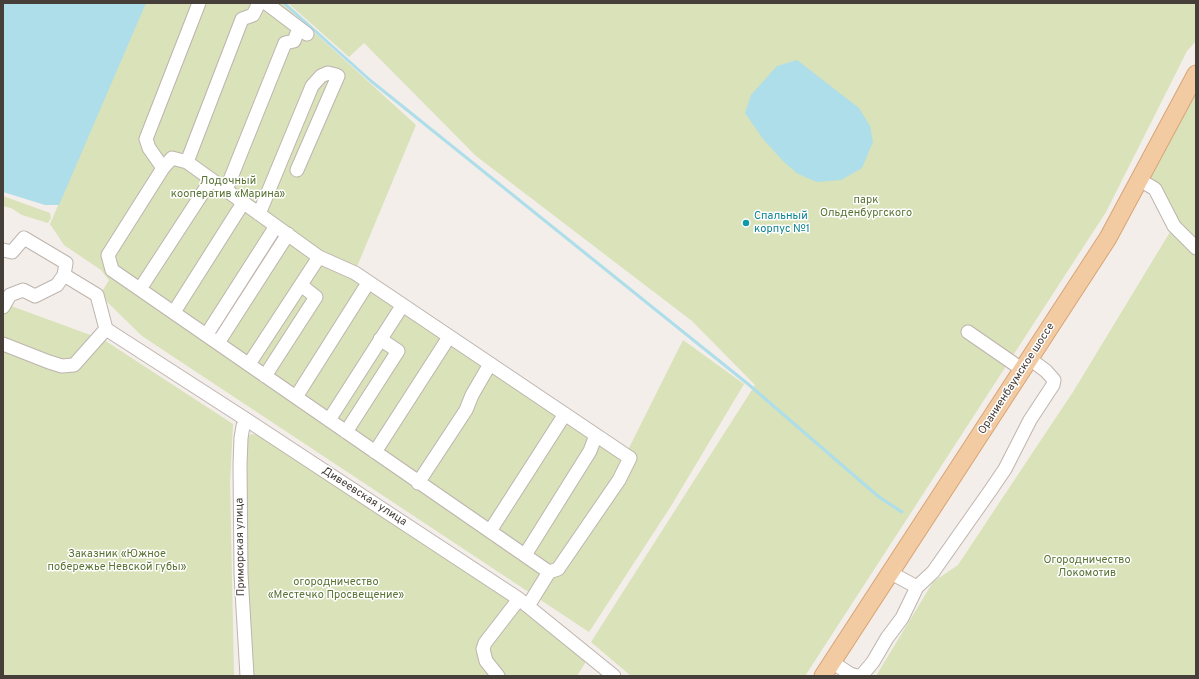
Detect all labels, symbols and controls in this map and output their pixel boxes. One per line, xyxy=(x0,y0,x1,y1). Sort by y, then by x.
park label: Лодочный кооператив «Марина» xyxy=(171,175,285,201)
park label: парк Ольденбургского xyxy=(820,194,912,220)
place label: Спальный корпус №1 xyxy=(754,210,810,236)
marker: Спальный корпус №1 xyxy=(741,218,751,228)
street label: Ораниенбаумское шоссе xyxy=(976,321,1058,437)
street label: Дивеевская улица xyxy=(319,465,409,529)
street label: Приморская улица xyxy=(234,498,248,596)
park label: Заказник «Южное побережье Невской губы» xyxy=(48,548,186,574)
park label: Огородничество Локомотив xyxy=(1043,554,1131,580)
park label: огородничество «Местечко Просвещение» xyxy=(268,576,404,602)

